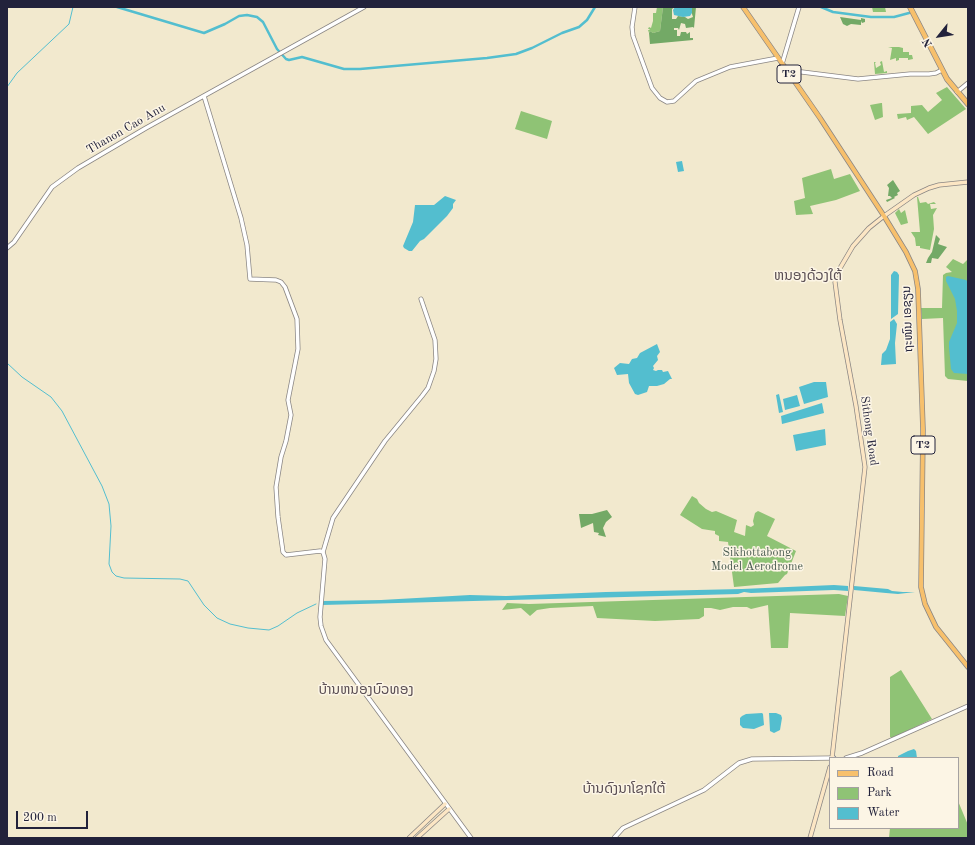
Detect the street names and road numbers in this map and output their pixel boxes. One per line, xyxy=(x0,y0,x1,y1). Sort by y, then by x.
road number: T2 xyxy=(777,65,801,83)
street label: Thanon Cao Anu xyxy=(84,101,168,157)
street label: ຖະໜົນ ເອຊຽນ xyxy=(900,285,916,353)
street label: Sithong Road xyxy=(857,395,881,467)
road number: T2 xyxy=(911,436,935,454)

